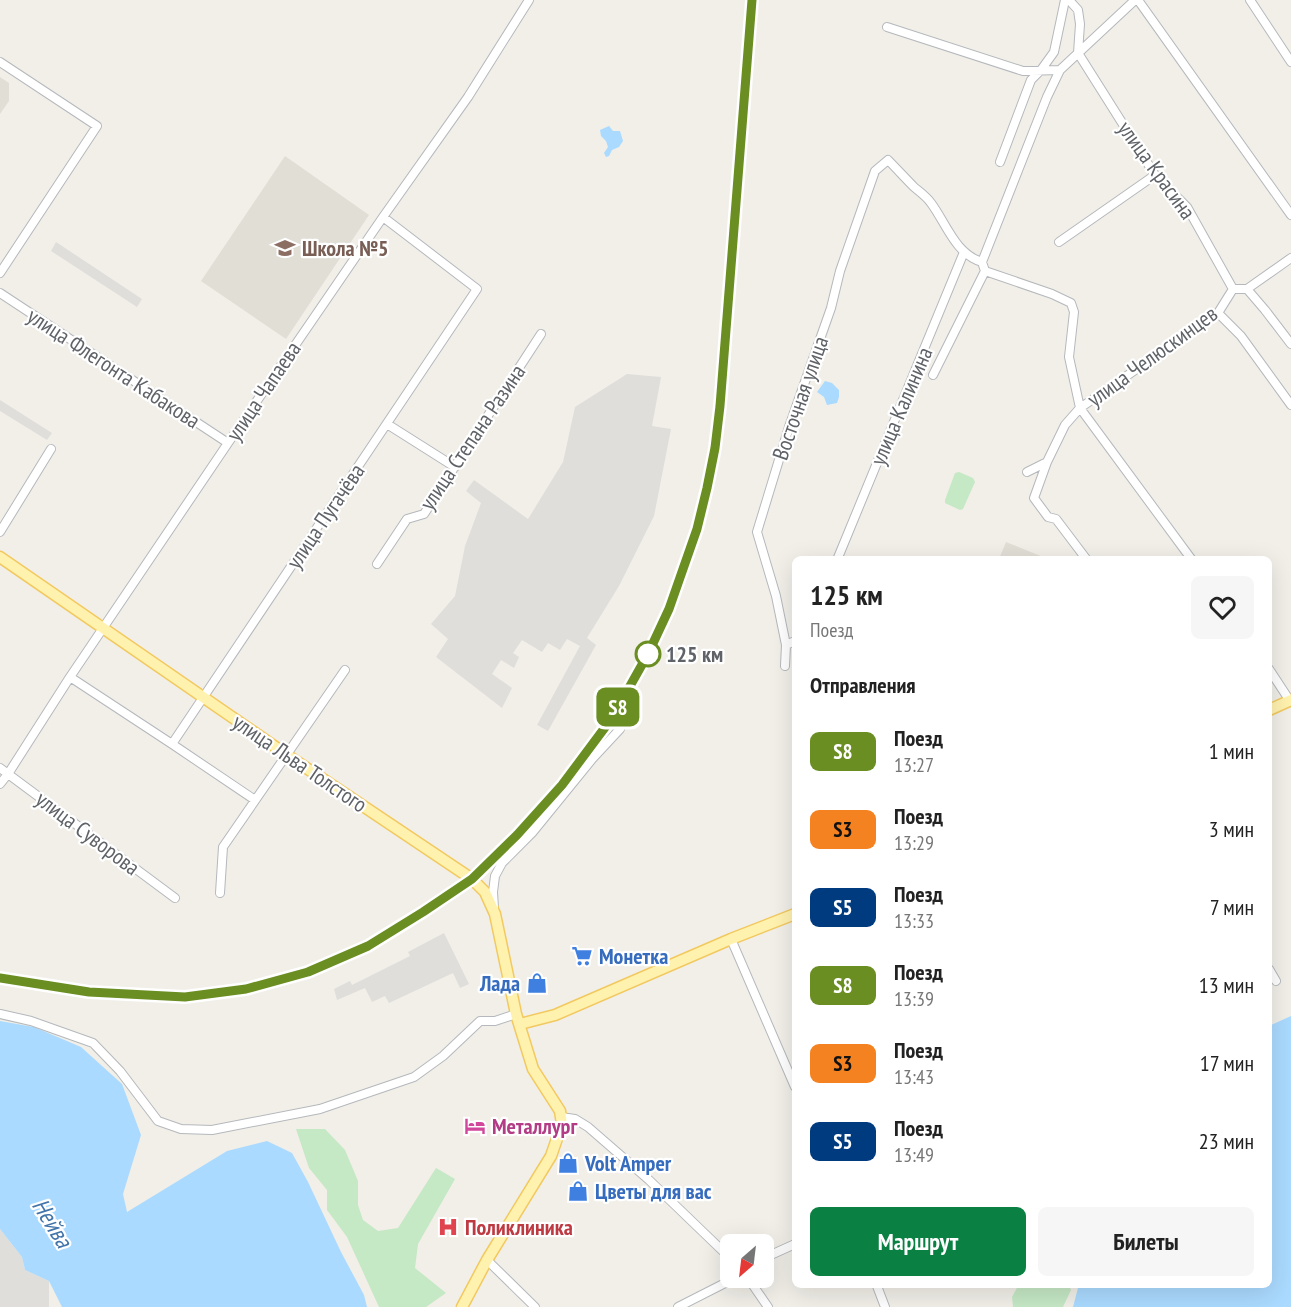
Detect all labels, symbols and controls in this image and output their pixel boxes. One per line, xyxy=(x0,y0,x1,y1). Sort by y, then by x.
street label: улица Красина xyxy=(1112,115,1202,225)
place label: Школа №5 xyxy=(302,234,389,262)
school or university icon: Школа №5 xyxy=(273,236,297,260)
street label: улица Челюскинцев xyxy=(1081,299,1223,413)
street label: улица Флегонта Кабакова xyxy=(22,302,206,434)
street label: Восточная улица xyxy=(766,332,834,464)
street label: улица Чапаева xyxy=(219,336,307,446)
street label: улица Калинина xyxy=(864,343,938,469)
street label: улица Степана Разина xyxy=(413,359,531,515)
street label: улица Пугачёва xyxy=(280,458,370,574)
text: 125 км xyxy=(810,576,883,613)
button: heart xyxy=(1191,576,1254,639)
text: Поезд xyxy=(810,617,853,643)
place label: 125 км xyxy=(666,640,723,668)
marker: 125 км xyxy=(635,641,661,667)
text: Отправления xyxy=(810,671,916,699)
line badge: S8 xyxy=(591,688,645,726)
text: S8 xyxy=(608,694,628,721)
street label: улица Льва Толстого xyxy=(227,708,373,818)
text: Поезд xyxy=(894,724,943,752)
text: 1 мин xyxy=(1209,737,1254,765)
text: S8 xyxy=(833,738,853,765)
text: 13:27 xyxy=(894,752,934,778)
street label: улица Суворова xyxy=(30,785,146,881)
text: Поезд xyxy=(894,802,943,830)
text: 3 мин xyxy=(1209,815,1254,843)
text: S3 xyxy=(833,816,853,843)
text: 13:29 xyxy=(894,830,934,856)
text: Поезд xyxy=(894,880,943,908)
text: 7 мин xyxy=(1210,893,1254,921)
text: S5 xyxy=(833,894,853,921)
text: 13:33 xyxy=(894,908,934,934)
place label: Монетка xyxy=(599,942,668,970)
supermarket icon: Монетка xyxy=(570,944,594,968)
text: Поезд xyxy=(894,958,943,986)
place label: Лада xyxy=(479,969,520,997)
shop icon: Лада xyxy=(525,971,549,995)
text: 13 мин xyxy=(1199,971,1254,999)
text: S8 xyxy=(833,972,853,999)
text: 13:39 xyxy=(894,986,934,1012)
text: Поезд xyxy=(894,1036,943,1064)
text: 17 мин xyxy=(1200,1049,1254,1077)
text: S3 xyxy=(833,1050,853,1077)
text: 13:43 xyxy=(894,1064,934,1090)
place label: Металлург xyxy=(492,1112,577,1140)
hotel icon: Металлург xyxy=(463,1114,487,1138)
text: Поезд xyxy=(894,1114,943,1142)
text: 23 мин xyxy=(1199,1127,1254,1155)
text: S5 xyxy=(833,1128,853,1155)
text: 13:49 xyxy=(894,1142,934,1168)
place label: Volt Amper xyxy=(584,1149,672,1177)
shop icon: Volt Amper xyxy=(556,1151,580,1175)
place label: Цветы для вас xyxy=(595,1177,712,1205)
shop icon: Цветы для вас xyxy=(566,1179,590,1203)
water label: Нейва xyxy=(25,1192,80,1254)
button: Маршрут xyxy=(810,1207,1026,1276)
button: Билеты xyxy=(1038,1207,1254,1276)
place label: Поликлиника xyxy=(465,1213,573,1241)
hospital icon: Поликлиника xyxy=(436,1215,460,1239)
north arrow xyxy=(720,1234,774,1288)
map controls xyxy=(720,1234,774,1288)

